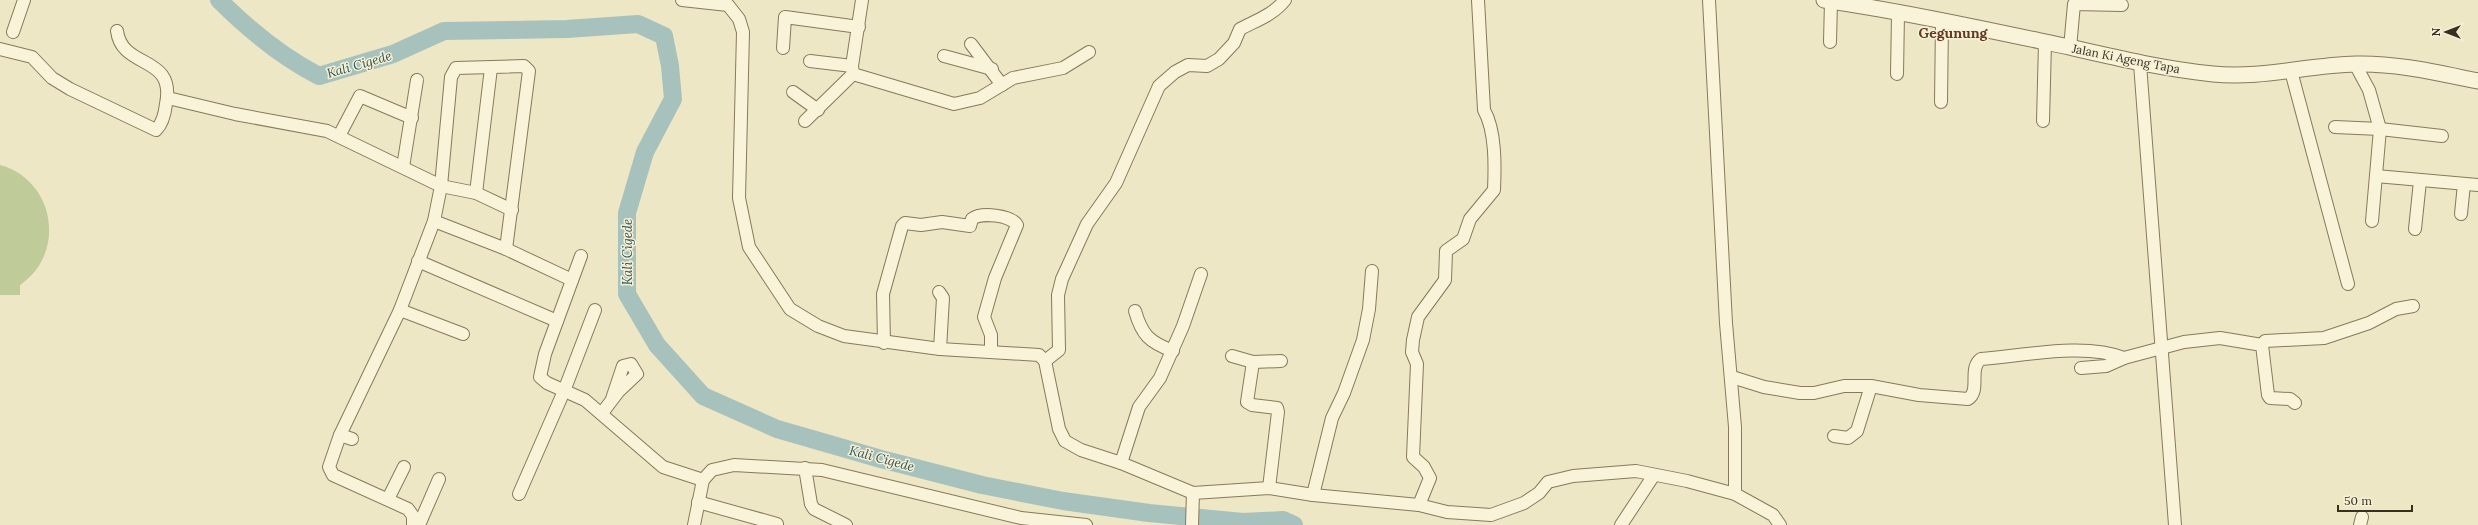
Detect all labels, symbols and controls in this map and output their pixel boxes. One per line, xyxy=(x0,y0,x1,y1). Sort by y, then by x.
north arrow xyxy=(2426,12,2466,52)
district label: Gegunung xyxy=(1919,24,1989,42)
text: N xyxy=(2429,27,2443,36)
street label: Jalan Ki Ageng Tapa xyxy=(2070,40,2181,76)
water label: Kali Cigede xyxy=(325,47,393,82)
water label: Kali Cigede xyxy=(619,219,636,285)
water label: Kali Cigede xyxy=(848,442,916,475)
scale bar xyxy=(2338,487,2412,513)
text: 50 m xyxy=(2344,493,2372,508)

